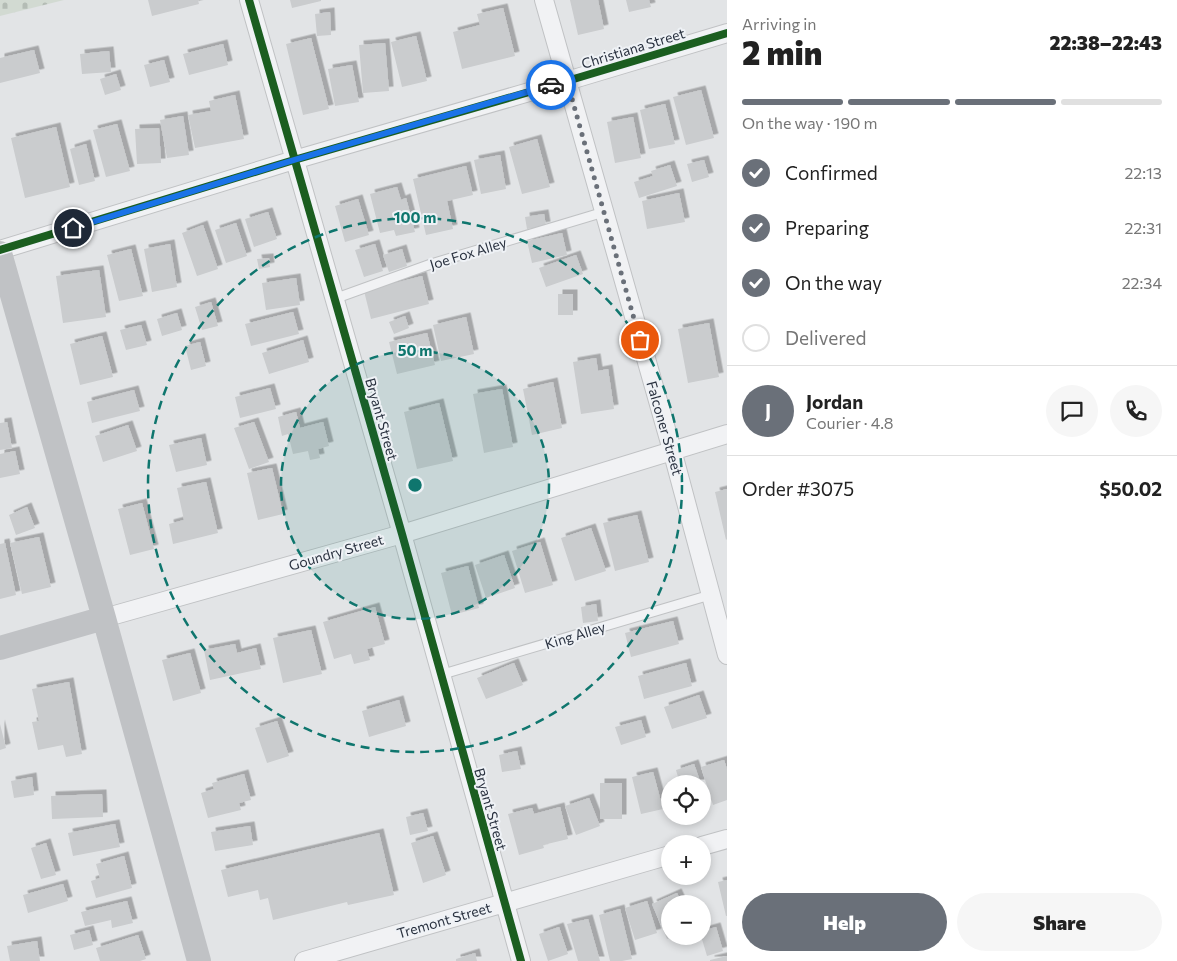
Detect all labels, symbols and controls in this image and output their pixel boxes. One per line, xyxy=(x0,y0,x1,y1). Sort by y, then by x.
text: Arriving in xyxy=(742,14,816,33)
street label: Christiana Street xyxy=(579,24,687,72)
text: 22:38–22:43 xyxy=(1049,31,1162,54)
text: 2 min xyxy=(742,32,822,72)
courier xyxy=(526,60,576,110)
icon: car xyxy=(537,71,565,99)
text: On the way · 190 m xyxy=(742,113,878,132)
icon: check xyxy=(742,159,770,187)
text: Confirmed xyxy=(785,161,878,184)
text: 22:13 xyxy=(1125,163,1162,182)
pin xyxy=(52,207,94,249)
text: 100 m xyxy=(394,208,436,226)
icon: home xyxy=(59,214,87,242)
icon: check xyxy=(742,214,770,242)
text: Preparing xyxy=(785,216,869,239)
text: 22:31 xyxy=(1125,218,1162,237)
street label: Joe Fox Alley xyxy=(427,233,509,273)
icon: check xyxy=(742,269,770,297)
text: On the way xyxy=(785,271,882,294)
text: 22:34 xyxy=(1122,273,1162,292)
pin xyxy=(619,319,661,361)
icon: bag xyxy=(626,326,654,354)
text: Delivered xyxy=(785,326,866,349)
text: 50 m xyxy=(398,341,432,359)
street label: Bryant Street xyxy=(362,376,402,462)
street label: Falconer Street xyxy=(643,379,687,477)
button: chat xyxy=(1046,385,1098,437)
button: phone xyxy=(1110,385,1162,437)
text: Jordan xyxy=(806,390,863,413)
text: J xyxy=(765,399,771,422)
text: Courier · 4.8 xyxy=(806,413,893,432)
centre of rings xyxy=(406,476,424,494)
text: Order #3075 xyxy=(742,477,854,500)
text: $50.02 xyxy=(1100,477,1162,500)
street label: Goundry Street xyxy=(287,530,386,574)
street label: King Alley xyxy=(543,618,607,652)
street label: Bryant Street xyxy=(471,766,511,852)
map controls xyxy=(661,775,711,945)
button: locate xyxy=(661,775,711,825)
button: + xyxy=(661,835,711,885)
button: Help xyxy=(742,893,947,951)
button: Share xyxy=(957,893,1162,951)
button: − xyxy=(661,895,711,945)
street label: Tremont Street xyxy=(395,898,493,942)

